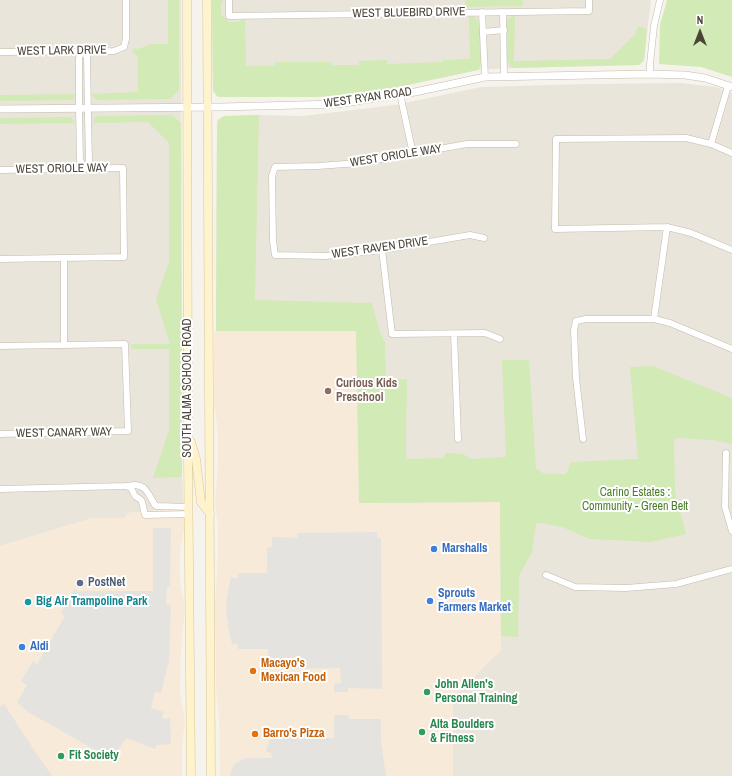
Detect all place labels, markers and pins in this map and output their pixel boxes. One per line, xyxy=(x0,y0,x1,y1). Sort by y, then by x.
place label: Curious Kids Preschool xyxy=(336,377,397,405)
marker: Curious Kids Preschool xyxy=(323,386,333,396)
place label: Marshalls xyxy=(442,542,487,556)
marker: Marshalls xyxy=(429,544,439,554)
place label: PostNet xyxy=(88,576,125,590)
marker: PostNet xyxy=(75,578,85,588)
place label: Sprouts Farmers Market xyxy=(438,587,511,615)
place label: Big Air Trampoline Park xyxy=(36,595,148,609)
marker: Sprouts Farmers Market xyxy=(425,596,435,606)
marker: Big Air Trampoline Park xyxy=(23,597,33,607)
place label: Aldi xyxy=(30,640,49,654)
marker: Aldi xyxy=(17,642,27,652)
place label: Macayo's Mexican Food xyxy=(261,657,326,685)
marker: Macayo's Mexican Food xyxy=(248,666,258,676)
place label: John Allen's Personal Training xyxy=(435,678,518,706)
marker: John Allen's Personal Training xyxy=(422,687,432,697)
place label: Alta Boulders & Fitness xyxy=(430,718,494,746)
place label: Barro's Pizza xyxy=(263,727,324,741)
marker: Alta Boulders & Fitness xyxy=(417,727,427,737)
marker: Barro's Pizza xyxy=(250,729,260,739)
place label: Fit Society xyxy=(69,749,119,763)
marker: Fit Society xyxy=(56,751,66,761)

